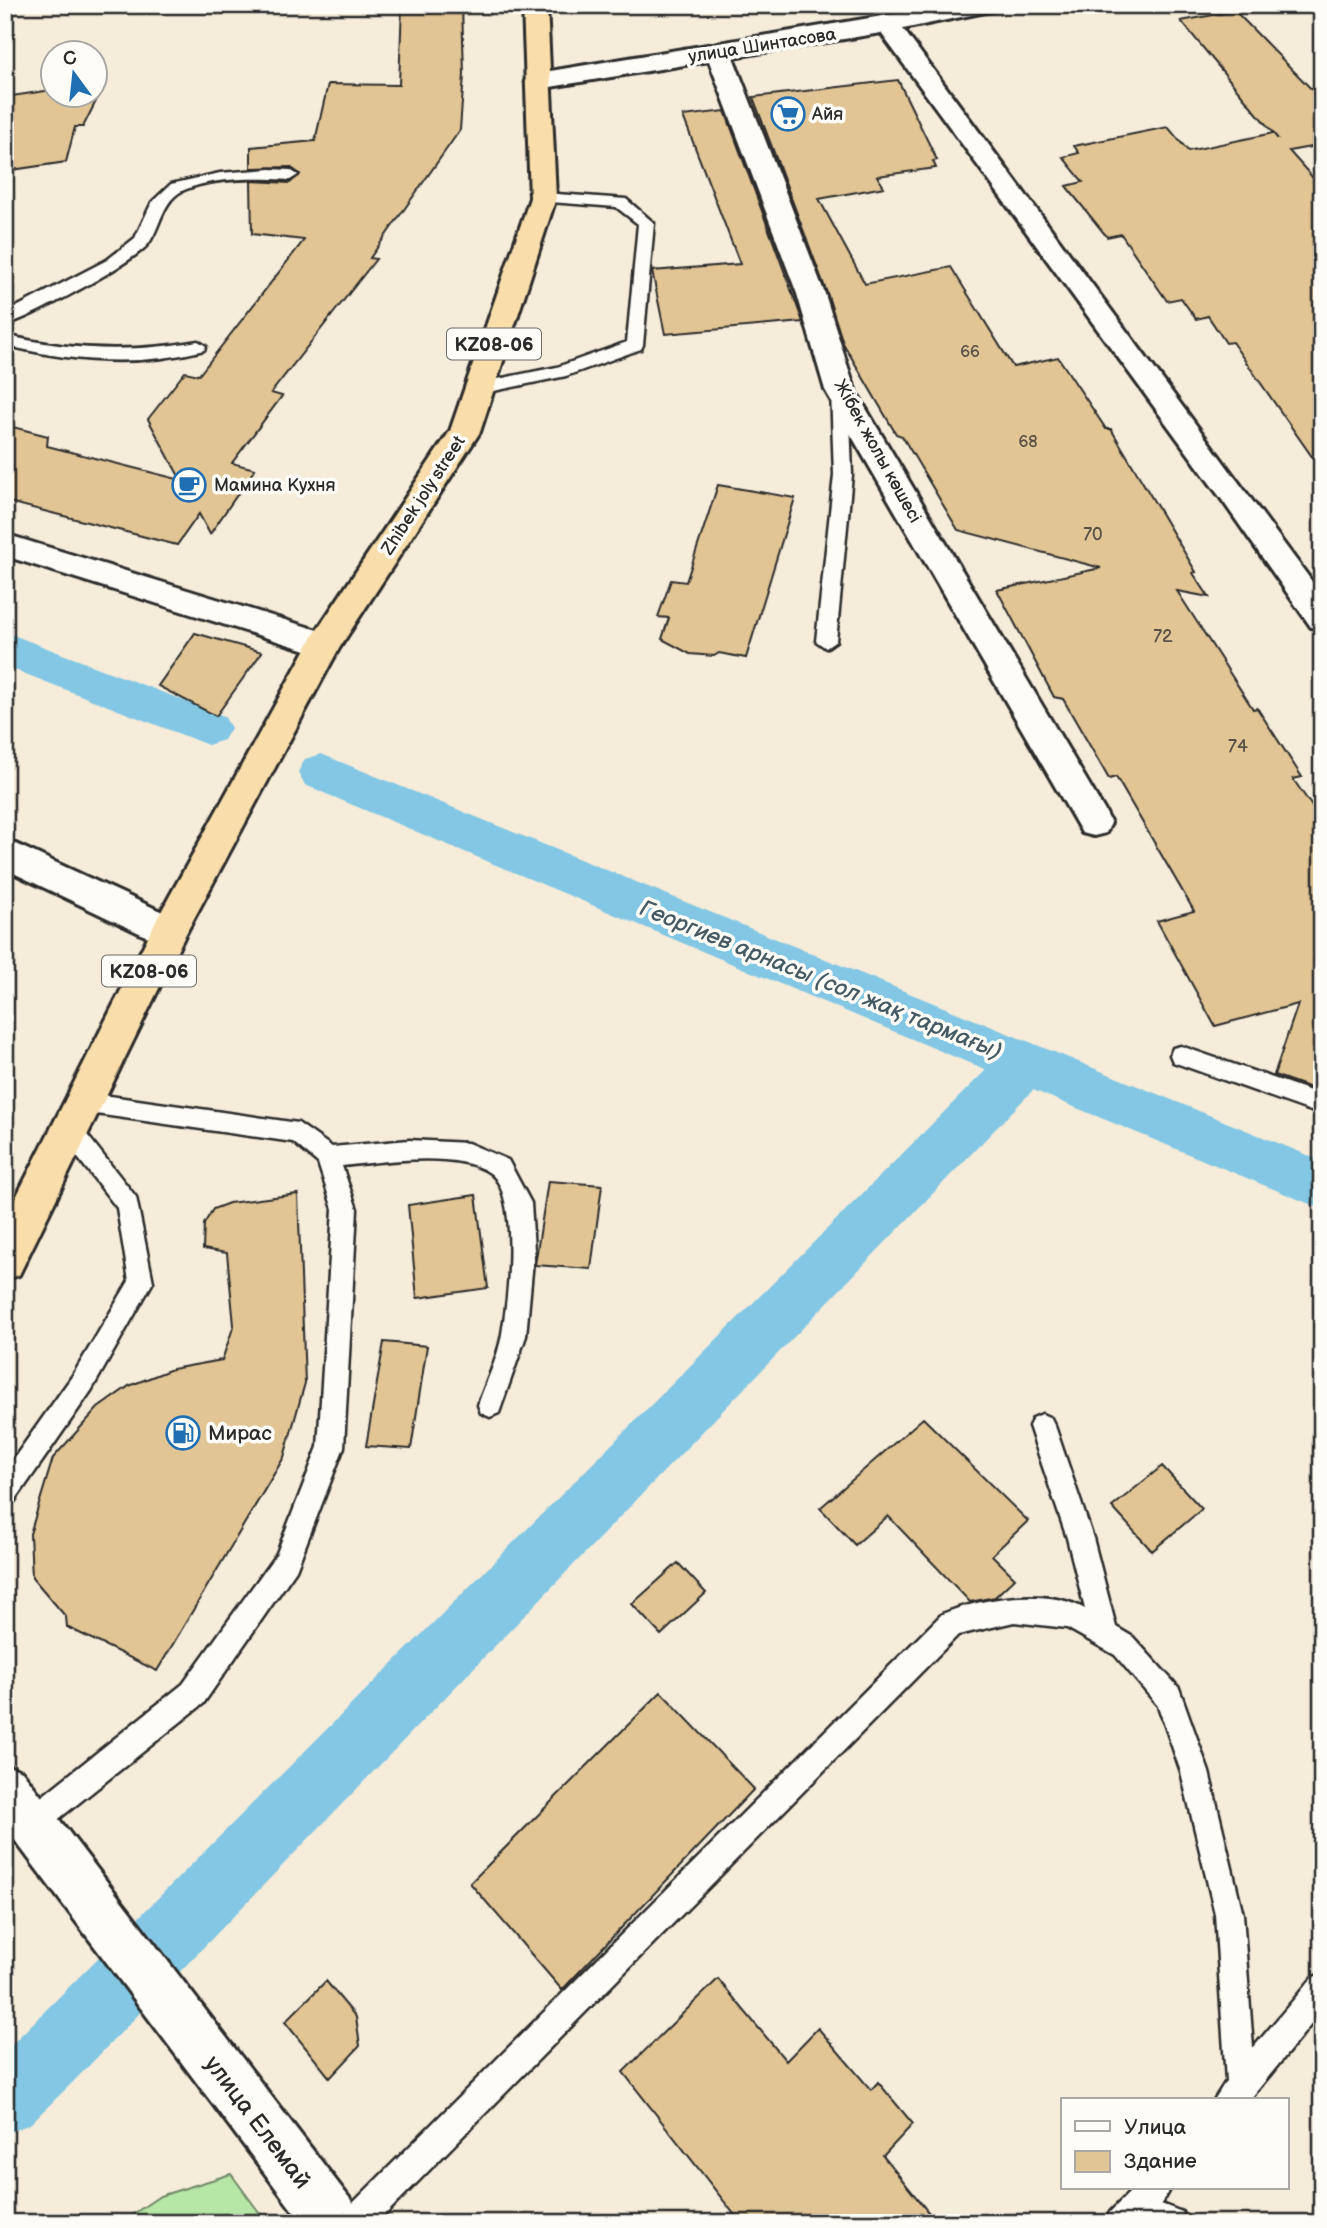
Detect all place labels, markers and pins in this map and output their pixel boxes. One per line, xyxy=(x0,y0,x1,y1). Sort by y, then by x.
supermarket icon: Айя xyxy=(769,95,807,133)
place label: Айя xyxy=(811,104,843,125)
cafe icon: Мамина Кухня xyxy=(170,466,208,504)
place label: Мамина Кухня xyxy=(214,475,336,496)
fuel station icon: Мирас xyxy=(164,1414,202,1452)
place label: Мирас xyxy=(208,1421,272,1446)

